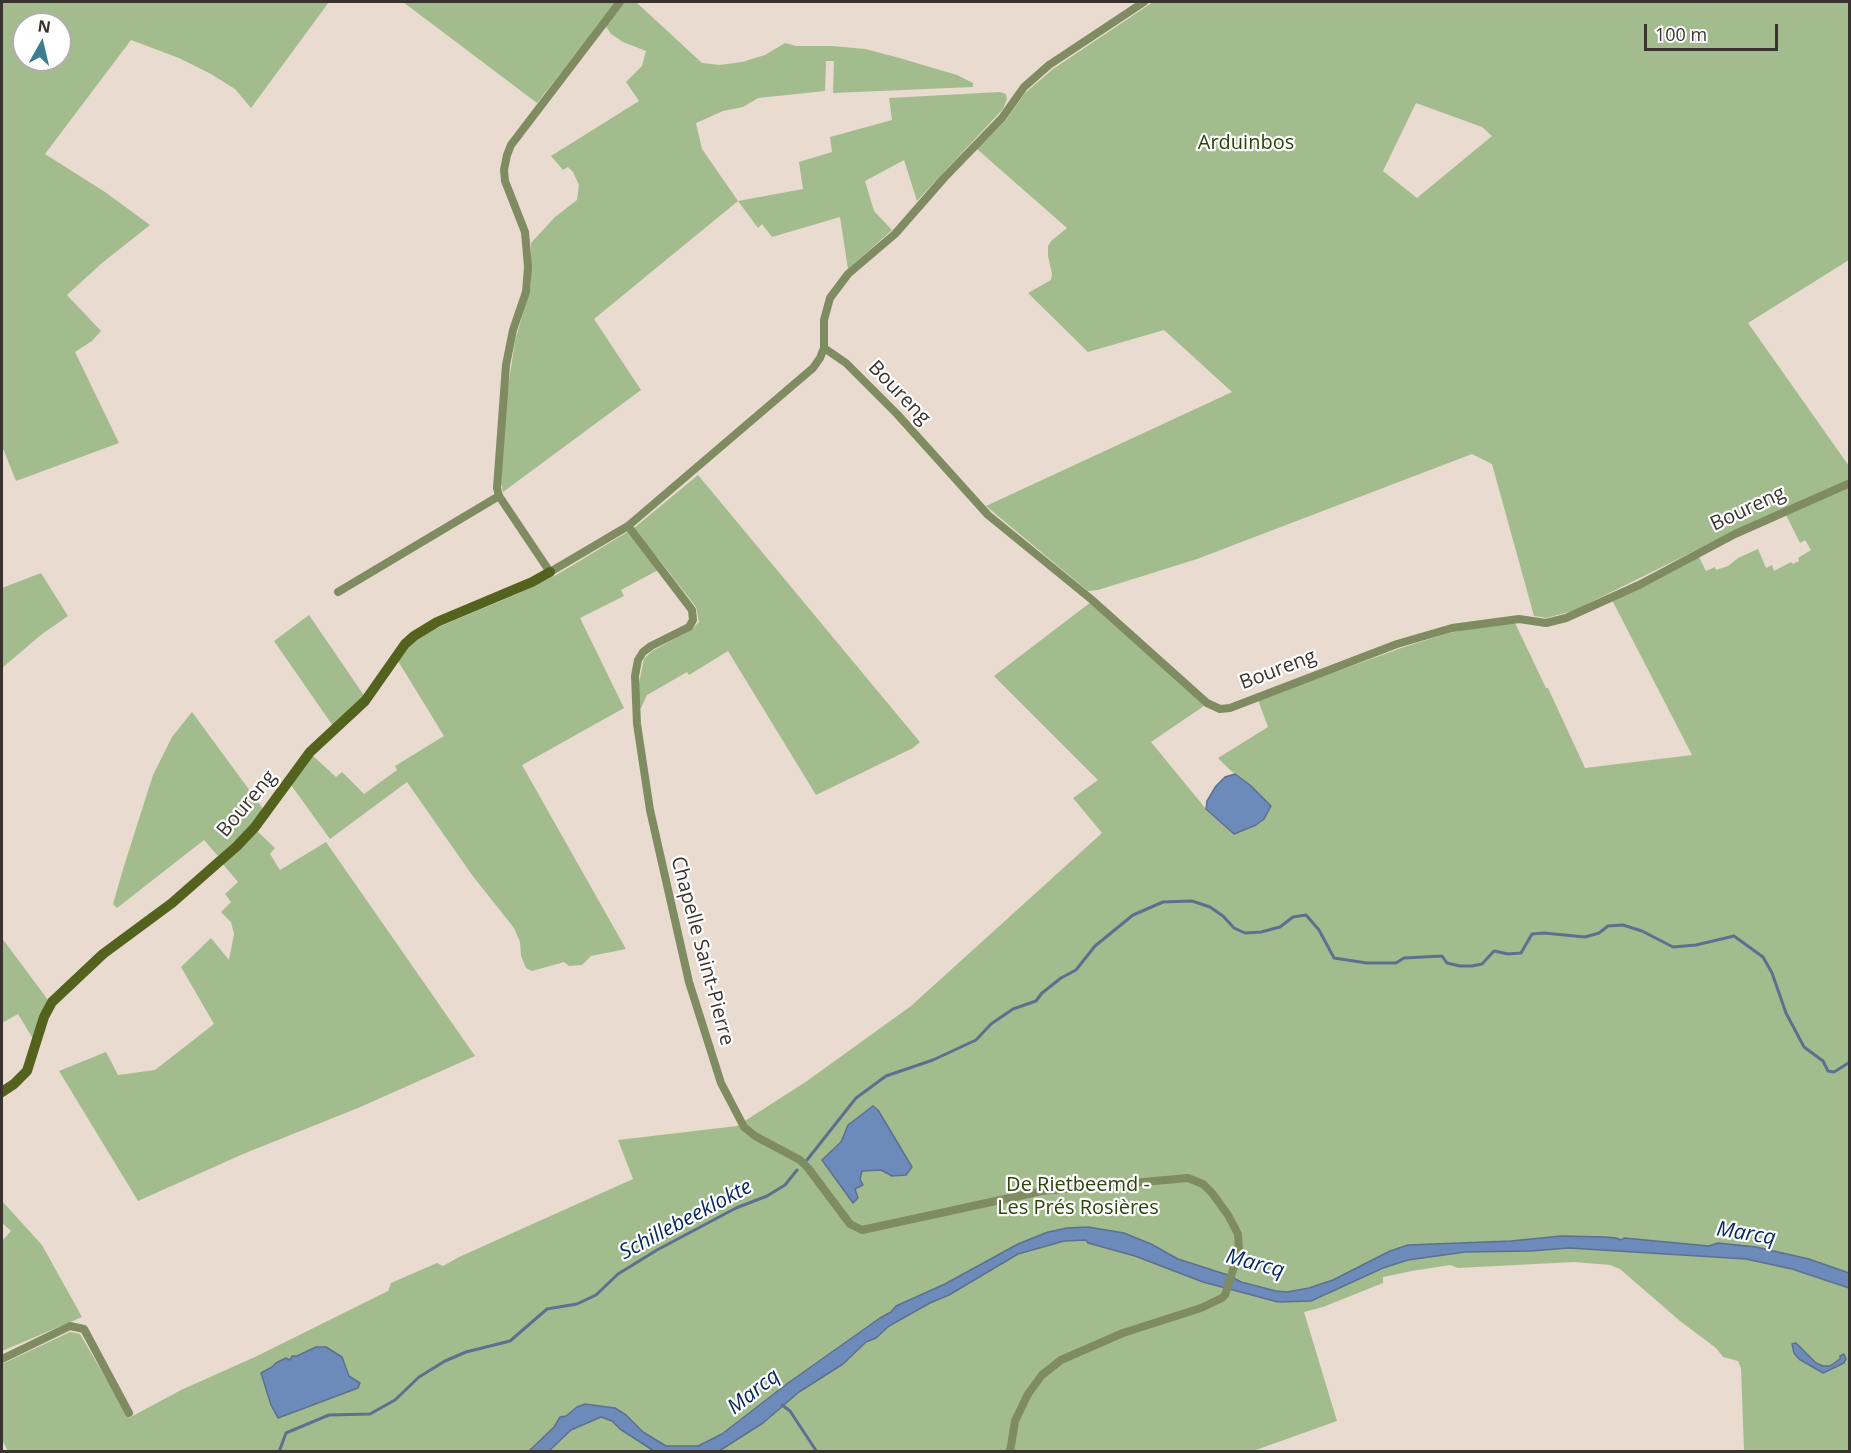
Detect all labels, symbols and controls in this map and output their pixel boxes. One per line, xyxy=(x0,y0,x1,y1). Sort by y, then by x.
north arrow xyxy=(12,12,72,72)
scale bar xyxy=(1647,12,1780,50)
text: N xyxy=(36,14,52,38)
text: 100 m xyxy=(1655,22,1707,46)
park label: Arduinbos xyxy=(1198,131,1294,155)
street label: Boureng xyxy=(863,356,935,430)
street label: Boureng xyxy=(1707,481,1789,537)
street label: Boureng xyxy=(1236,645,1320,695)
street label: Boureng xyxy=(212,766,282,842)
street label: Chapelle Saint-Pierre xyxy=(665,854,739,1048)
park label: De Rietbeemd - Les Prés Rosières xyxy=(997,1173,1159,1220)
water label: Schillebeeklokte xyxy=(615,1174,757,1266)
water label: Marcq xyxy=(1715,1217,1777,1251)
water label: Marcq xyxy=(1223,1244,1287,1284)
water label: Marcq xyxy=(723,1364,785,1420)

